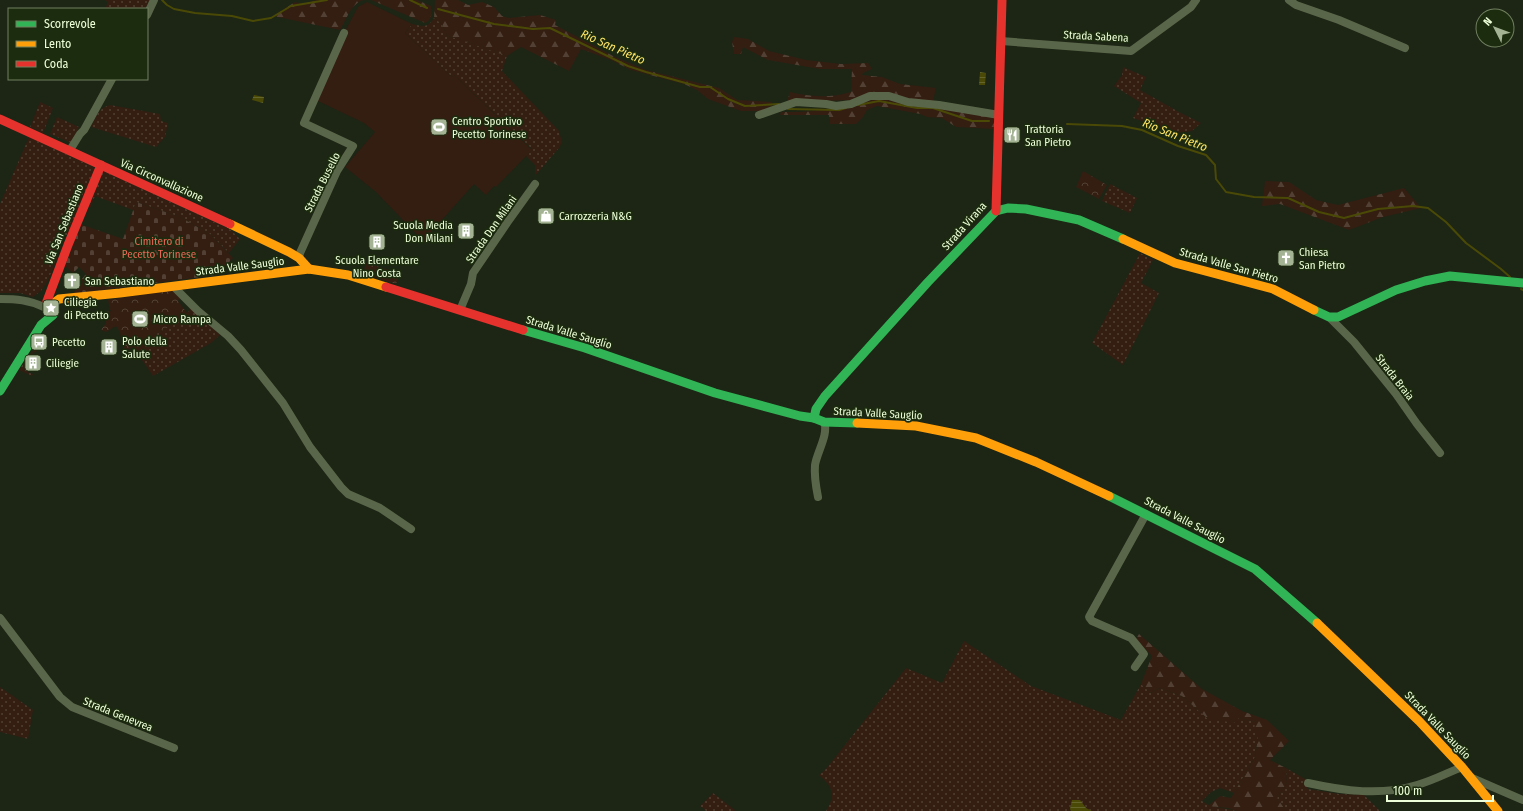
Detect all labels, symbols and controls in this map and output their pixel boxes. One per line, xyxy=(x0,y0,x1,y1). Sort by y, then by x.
legend xyxy=(8,8,148,80)
north arrow xyxy=(1475,8,1515,48)
text: N xyxy=(1481,15,1495,28)
text: Scorrevole xyxy=(44,17,96,31)
water label: Rio San Pietro xyxy=(579,27,647,67)
street label: Strada Sabena xyxy=(1063,28,1129,45)
text: Lento xyxy=(44,37,71,51)
text: Coda xyxy=(44,57,69,71)
place label: Centro Sportivo Pecetto Torinese xyxy=(452,115,526,141)
water label: Rio San Pietro xyxy=(1141,116,1209,154)
sports icon: Centro Sportivo Pecetto Torinese xyxy=(429,117,449,137)
place label: Trattoria San Pietro xyxy=(1025,123,1071,149)
restaurant icon: Trattoria San Pietro xyxy=(1002,125,1022,145)
street label: Strada Busello xyxy=(302,150,343,214)
street label: Via Circonvallazione xyxy=(118,156,205,205)
street label: Via San Sebastiano xyxy=(42,182,87,266)
street label: Strada Don Milani xyxy=(463,193,520,266)
street label: Strada Virana xyxy=(939,200,989,253)
shop icon: Carrozzeria N&G xyxy=(536,206,556,226)
place label: Carrozzeria N&G xyxy=(559,210,632,223)
place label: Scuola Media Don Milani xyxy=(393,219,453,245)
building icon: Scuola Media Don Milani xyxy=(456,221,476,241)
building icon: Scuola Elementare Nino Costa xyxy=(367,232,387,252)
park label: Cimitero di Pecetto Torinese xyxy=(122,235,196,261)
street label: Strada Valle San Pietro xyxy=(1178,245,1280,286)
place label: Chiesa San Pietro xyxy=(1299,246,1345,272)
church icon: Chiesa San Pietro xyxy=(1276,248,1296,268)
place label: Scuola Elementare Nino Costa xyxy=(335,254,419,280)
street label: Strada Valle Sauglio xyxy=(195,255,285,278)
church icon: San Sebastiano xyxy=(62,271,82,291)
place label: San Sebastiano xyxy=(85,275,154,288)
place label: Ciliegia di Pecetto xyxy=(64,296,109,322)
place icon: Ciliegia di Pecetto xyxy=(41,298,61,318)
sports icon: Micro Rampa xyxy=(130,309,150,329)
place label: Micro Rampa xyxy=(153,313,211,326)
street label: Strada Valle Sauglio xyxy=(524,313,614,352)
bus stop icon: Pecetto xyxy=(29,332,49,352)
place label: Polo della Salute xyxy=(122,335,167,361)
place label: Pecetto xyxy=(52,336,86,349)
building icon: Polo della Salute xyxy=(99,337,119,357)
street label: Strada Braia xyxy=(1373,352,1417,403)
building icon: Ciliegie xyxy=(23,353,43,373)
place label: Ciliegie xyxy=(46,357,79,370)
street label: Strada Valle Sauglio xyxy=(833,405,923,422)
street label: Strada Valle Sauglio xyxy=(1142,494,1228,547)
street label: Strada Valle Sauglio xyxy=(1402,689,1473,762)
street label: Strada Genevrea xyxy=(81,695,155,734)
scale bar xyxy=(1387,777,1493,803)
text: 100 m xyxy=(1393,784,1422,798)

